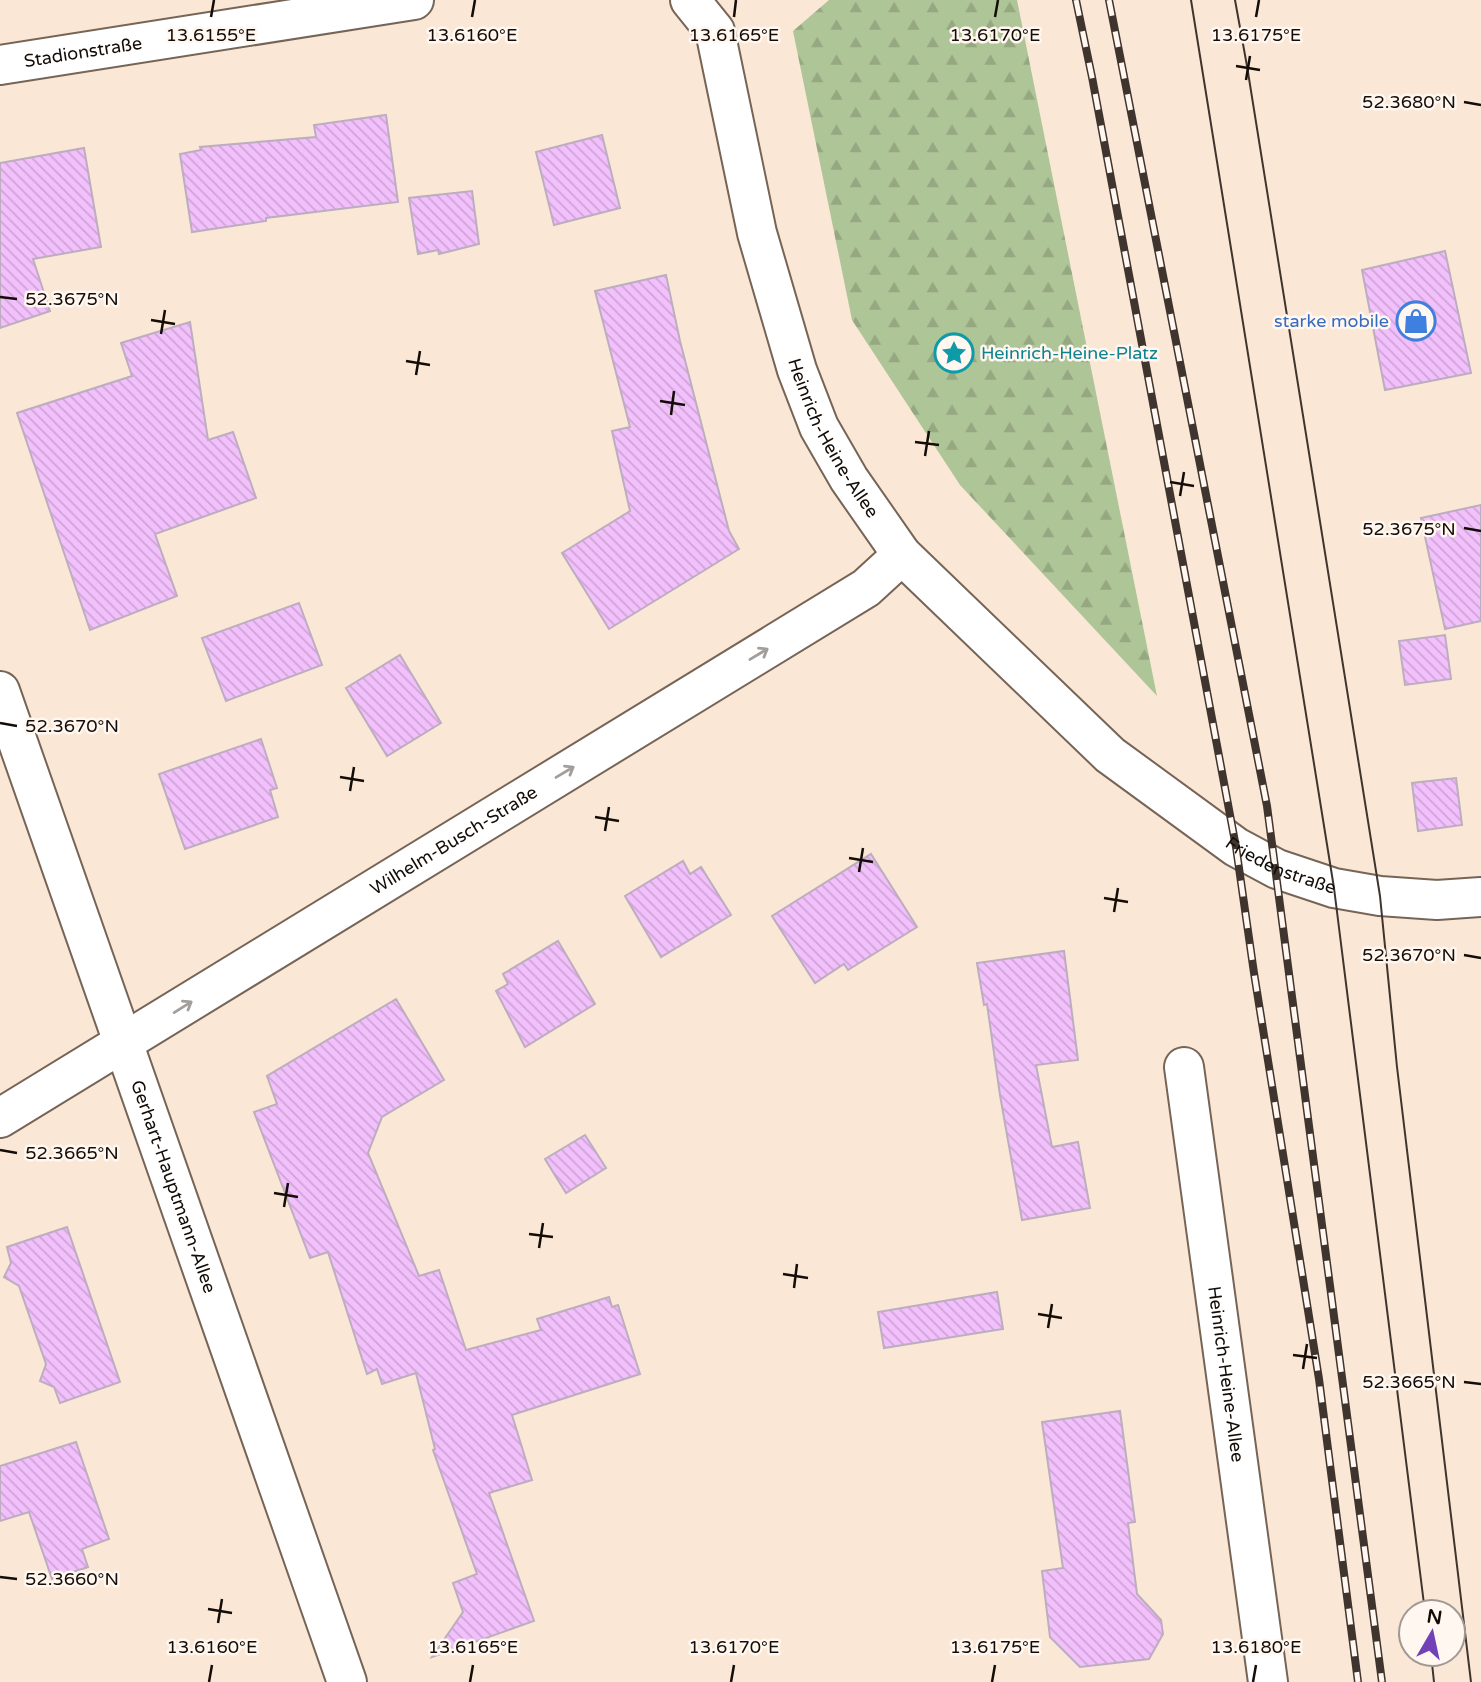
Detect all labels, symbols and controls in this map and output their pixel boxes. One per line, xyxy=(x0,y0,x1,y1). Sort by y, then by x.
text: 13.6155°E xyxy=(166,24,256,46)
text: 13.6160°E xyxy=(427,24,517,46)
text: 13.6165°E xyxy=(689,24,779,46)
text: 13.6170°E xyxy=(950,24,1040,46)
text: 13.6175°E xyxy=(1211,24,1301,46)
street label: Stadionstraße xyxy=(22,32,144,72)
text: 52.3680°N xyxy=(1362,91,1456,113)
text: 52.3675°N xyxy=(25,288,119,310)
shop icon: starke mobile xyxy=(1395,300,1437,342)
place label: starke mobile xyxy=(1274,310,1389,332)
place icon: Heinrich-Heine-Platz xyxy=(933,332,975,374)
place label: Heinrich-Heine-Platz xyxy=(981,342,1158,364)
street label: Heinrich-Heine-Allee xyxy=(783,356,884,522)
text: 52.3675°N xyxy=(1362,518,1456,540)
one-way arrow xyxy=(748,647,768,661)
text: 52.3670°N xyxy=(25,715,119,737)
one-way arrow xyxy=(554,765,574,779)
street label: Wilhelm-Busch-Straße xyxy=(366,781,541,900)
street label: Friedenstraße xyxy=(1221,832,1339,899)
text: 52.3670°N xyxy=(1362,944,1456,966)
one-way arrow xyxy=(172,999,192,1013)
street label: Gerhart-Hauptmann-Allee xyxy=(126,1077,221,1296)
text: 52.3665°N xyxy=(25,1142,119,1164)
street label: Heinrich-Heine-Allee xyxy=(1203,1285,1249,1463)
text: 52.3665°N xyxy=(1362,1371,1456,1393)
text: 52.3660°N xyxy=(25,1568,119,1590)
north arrow xyxy=(1397,1598,1467,1668)
text: N xyxy=(1425,1605,1444,1629)
text: 13.6160°E xyxy=(167,1636,257,1658)
text: 13.6165°E xyxy=(428,1636,518,1658)
text: 13.6170°E xyxy=(689,1636,779,1658)
text: 13.6175°E xyxy=(950,1636,1040,1658)
text: 13.6180°E xyxy=(1211,1636,1301,1658)

